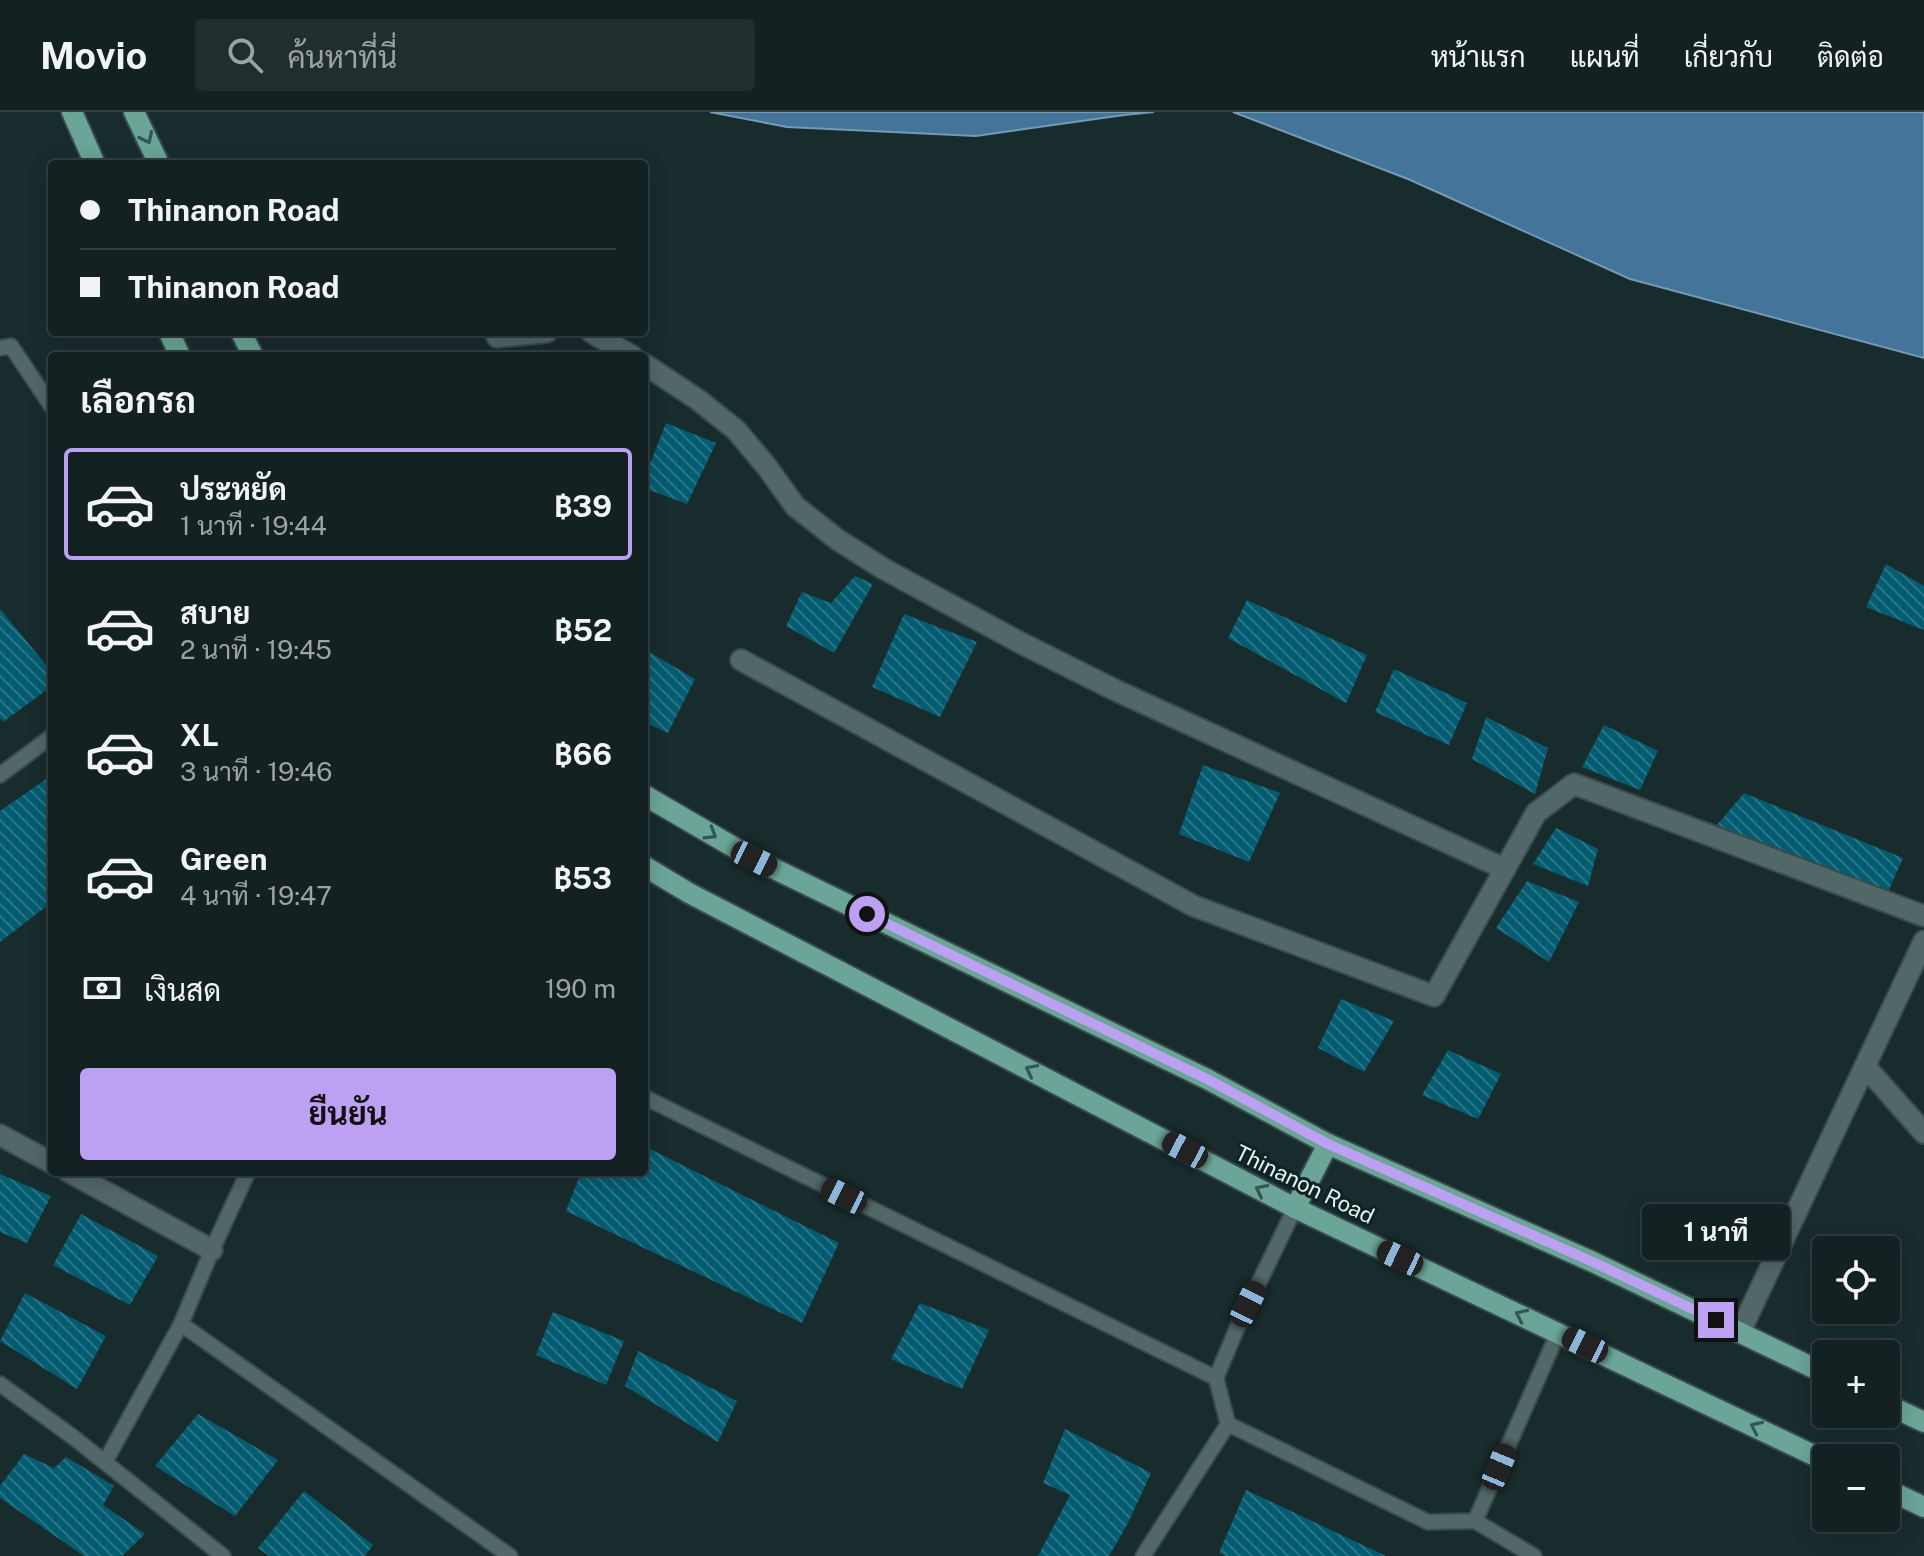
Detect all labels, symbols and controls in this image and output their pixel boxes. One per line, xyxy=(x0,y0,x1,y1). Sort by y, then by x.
search box xyxy=(195,19,755,91)
text: Movio xyxy=(40,33,147,78)
icon: search xyxy=(223,33,267,77)
text: ค้นหาที่นี่ xyxy=(287,39,397,75)
text: หน้าแรก xyxy=(1431,40,1526,73)
text: แผนที่ xyxy=(1570,40,1640,73)
text: เกี่ยวกับ xyxy=(1684,40,1773,73)
text: ติดต่อ xyxy=(1817,40,1884,73)
one-way arrow xyxy=(137,130,153,144)
text: Thinanon Road xyxy=(128,192,339,228)
text: Thinanon Road xyxy=(128,269,339,305)
text: เลือกรถ xyxy=(80,379,196,421)
icon: car xyxy=(84,468,156,540)
text: ประหยัด xyxy=(180,471,287,507)
text: ฿39 xyxy=(554,488,612,524)
text: 1 นาที · 19:44 xyxy=(180,510,327,541)
icon: car xyxy=(84,592,156,664)
text: สบาย xyxy=(180,595,250,631)
text: ฿52 xyxy=(555,612,612,648)
text: 2 นาที · 19:45 xyxy=(180,634,332,665)
icon: car xyxy=(84,716,156,788)
text: XL xyxy=(180,717,219,753)
text: ฿66 xyxy=(554,736,612,772)
text: 3 นาที · 19:46 xyxy=(180,756,332,787)
one-way arrow xyxy=(702,824,717,840)
car xyxy=(727,838,781,880)
icon: car xyxy=(84,840,156,912)
text: Green xyxy=(180,841,267,877)
text: ฿53 xyxy=(554,860,612,896)
text: 4 นาที · 19:47 xyxy=(180,880,332,911)
route start xyxy=(849,896,885,932)
icon: cash xyxy=(80,966,124,1010)
text: เงินสด xyxy=(144,972,221,1008)
text: 190 m xyxy=(545,973,616,1004)
one-way arrow xyxy=(1024,1065,1039,1080)
button: ยืนยัน xyxy=(80,1068,616,1160)
car xyxy=(1158,1128,1212,1172)
street label: Thinanon Road xyxy=(1231,1139,1379,1229)
car xyxy=(817,1175,871,1217)
one-way arrow xyxy=(1255,1185,1270,1200)
callout: 1 นาที xyxy=(1642,1204,1790,1260)
text: 1 นาที xyxy=(1684,1216,1748,1247)
map controls xyxy=(1812,1236,1900,1532)
button: locate xyxy=(1812,1236,1900,1324)
car xyxy=(1373,1237,1427,1279)
car xyxy=(1227,1277,1269,1331)
route end xyxy=(1698,1302,1734,1338)
one-way arrow xyxy=(1515,1309,1529,1325)
car xyxy=(1558,1324,1612,1366)
button: + xyxy=(1812,1340,1900,1428)
one-way arrow xyxy=(1749,1421,1764,1437)
car xyxy=(1479,1440,1519,1494)
button: − xyxy=(1812,1444,1900,1532)

